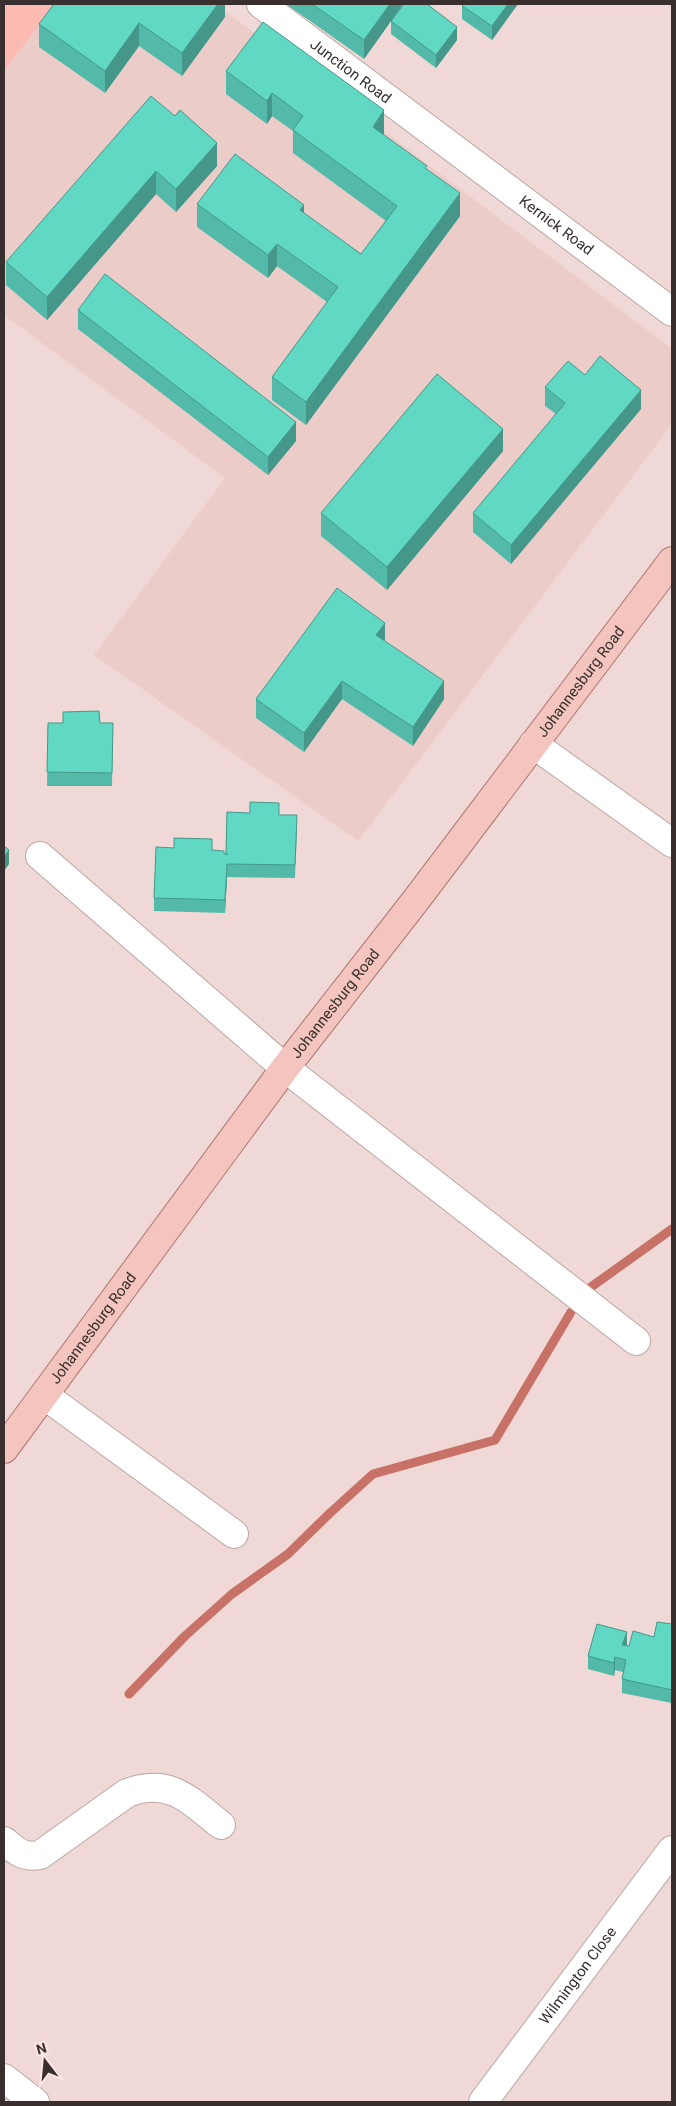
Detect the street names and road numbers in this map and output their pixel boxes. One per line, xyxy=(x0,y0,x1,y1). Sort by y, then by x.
street label: Junction Road xyxy=(307,35,395,107)
street label: Kernick Road xyxy=(516,192,597,259)
street label: Johannesburg Road xyxy=(533,623,628,741)
street label: Johannesburg Road xyxy=(287,945,383,1062)
street label: Johannesburg Road xyxy=(46,1269,140,1388)
street label: Wilmington Close xyxy=(535,1923,620,2028)

